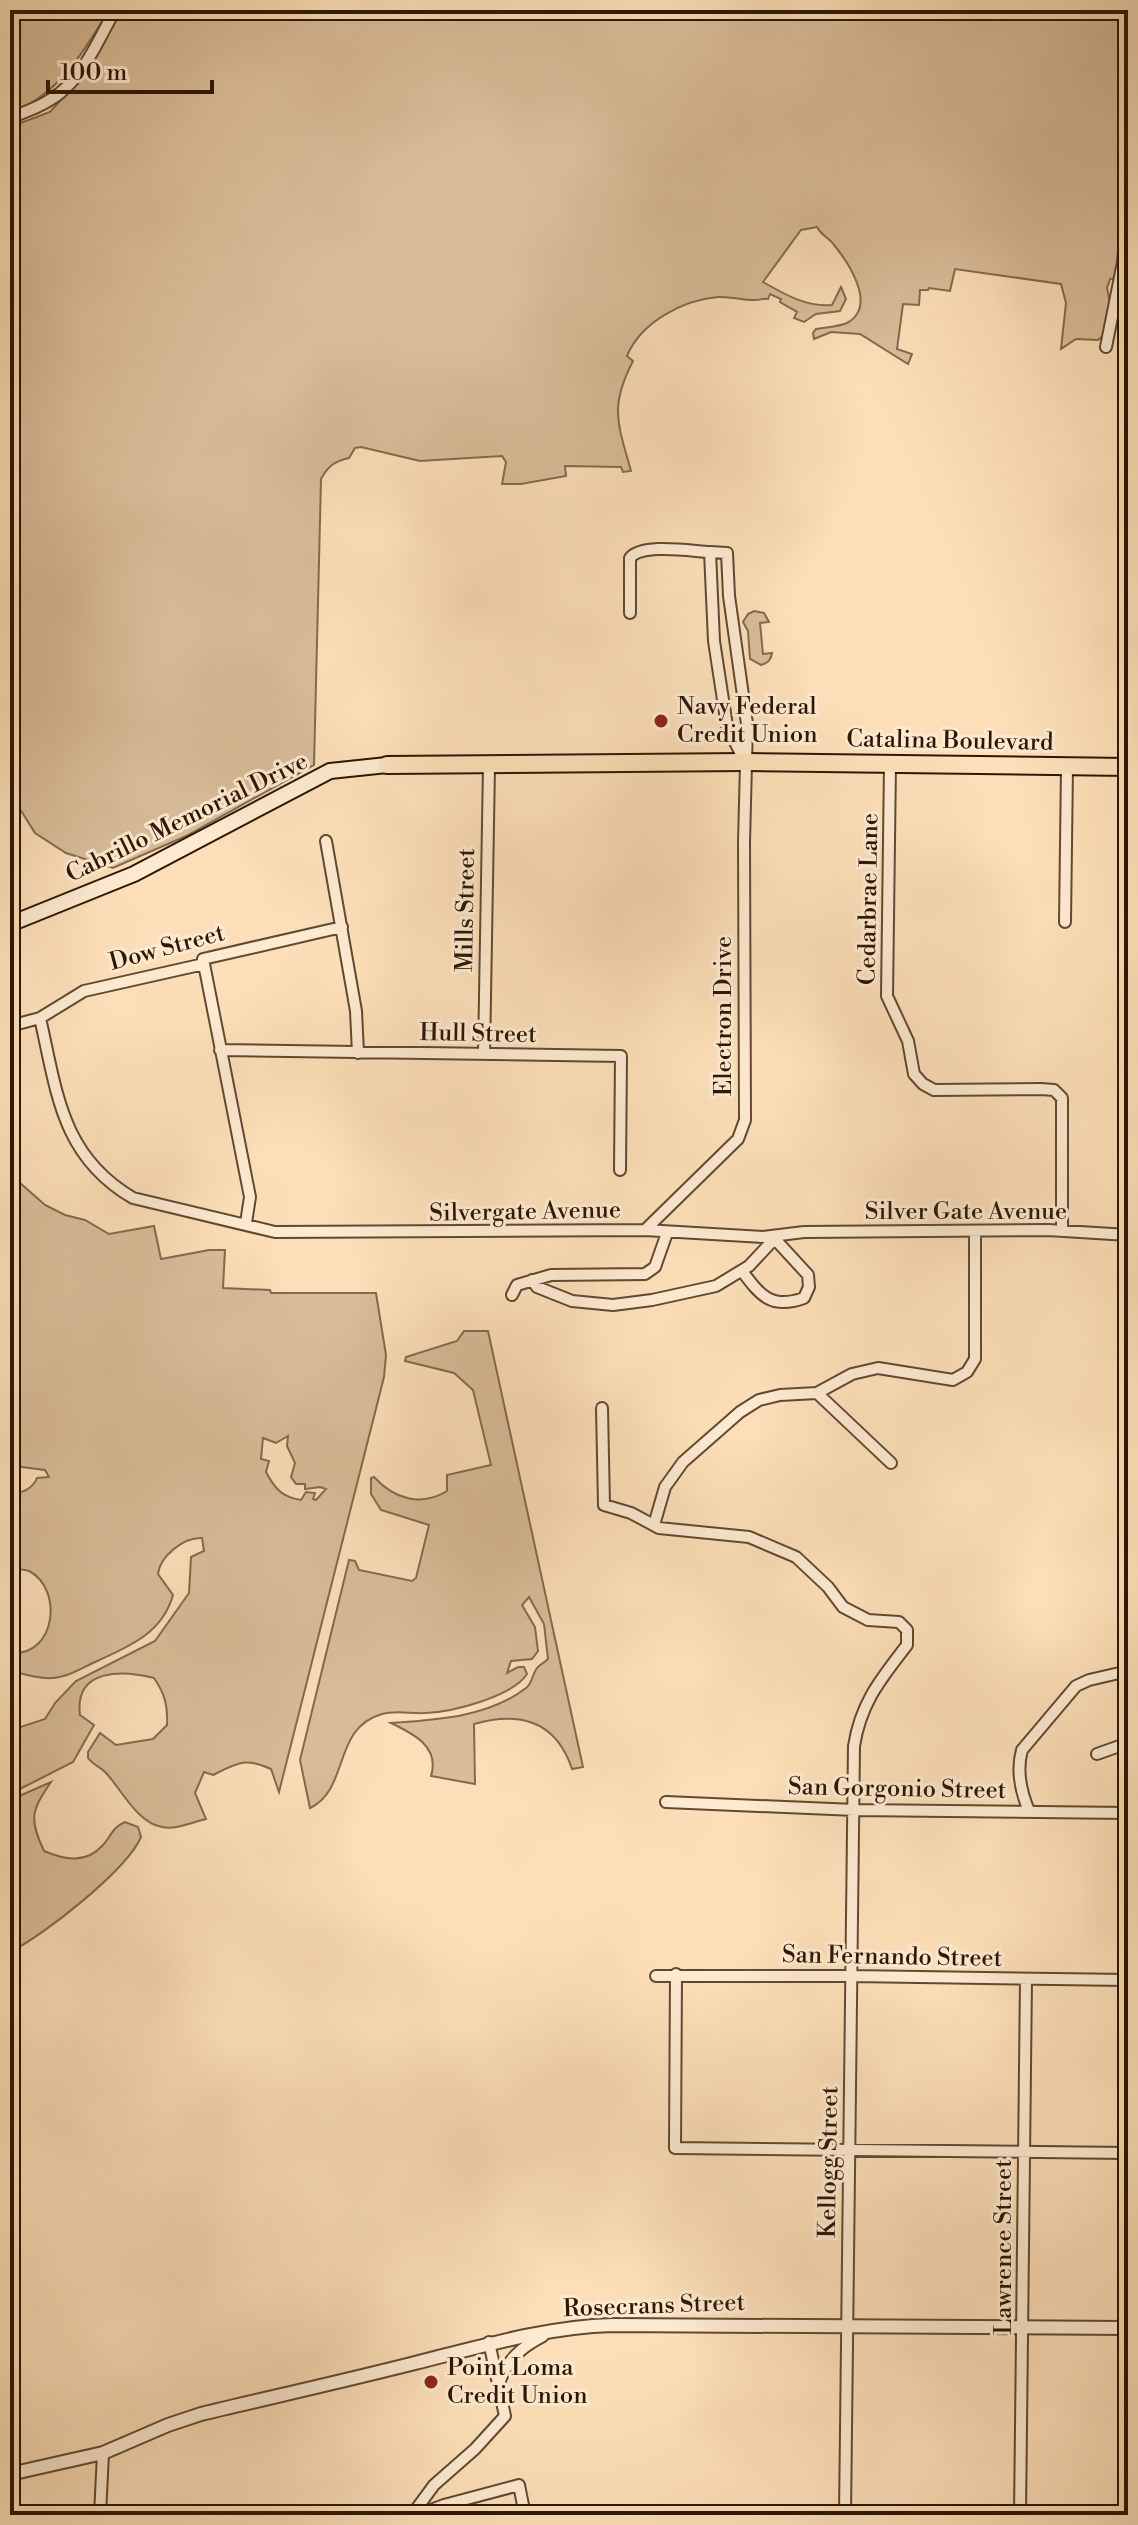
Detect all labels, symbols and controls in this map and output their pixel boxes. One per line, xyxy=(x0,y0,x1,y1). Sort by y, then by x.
scale bar xyxy=(48,44,212,94)
text: 100 m xyxy=(60,58,127,88)
place label: Navy Federal Credit Union xyxy=(677,692,818,750)
marker: Navy Federal Credit Union xyxy=(652,712,670,730)
street label: Catalina Boulevard xyxy=(846,724,1054,758)
street label: Cabrillo Memorial Drive xyxy=(61,746,313,890)
street label: Cedarbrae Lane xyxy=(852,813,886,985)
street label: Mills Street xyxy=(450,847,482,972)
street label: Dow Street xyxy=(106,918,229,978)
street label: Electron Drive xyxy=(709,936,739,1096)
street label: Hull Street xyxy=(419,1018,537,1050)
street label: Silvergate Avenue xyxy=(429,1195,621,1229)
street label: Silver Gate Avenue xyxy=(865,1197,1067,1227)
street label: San Gorgonio Street xyxy=(788,1772,1007,1806)
street label: San Fernando Street xyxy=(782,1940,1003,1974)
street label: Kellogg Street xyxy=(813,2085,845,2238)
street label: Lawrence Street xyxy=(989,2159,1019,2335)
street label: Rosecrans Street xyxy=(563,2288,746,2324)
place label: Point Loma Credit Union xyxy=(447,2353,588,2411)
marker: Point Loma Credit Union xyxy=(422,2373,440,2391)

